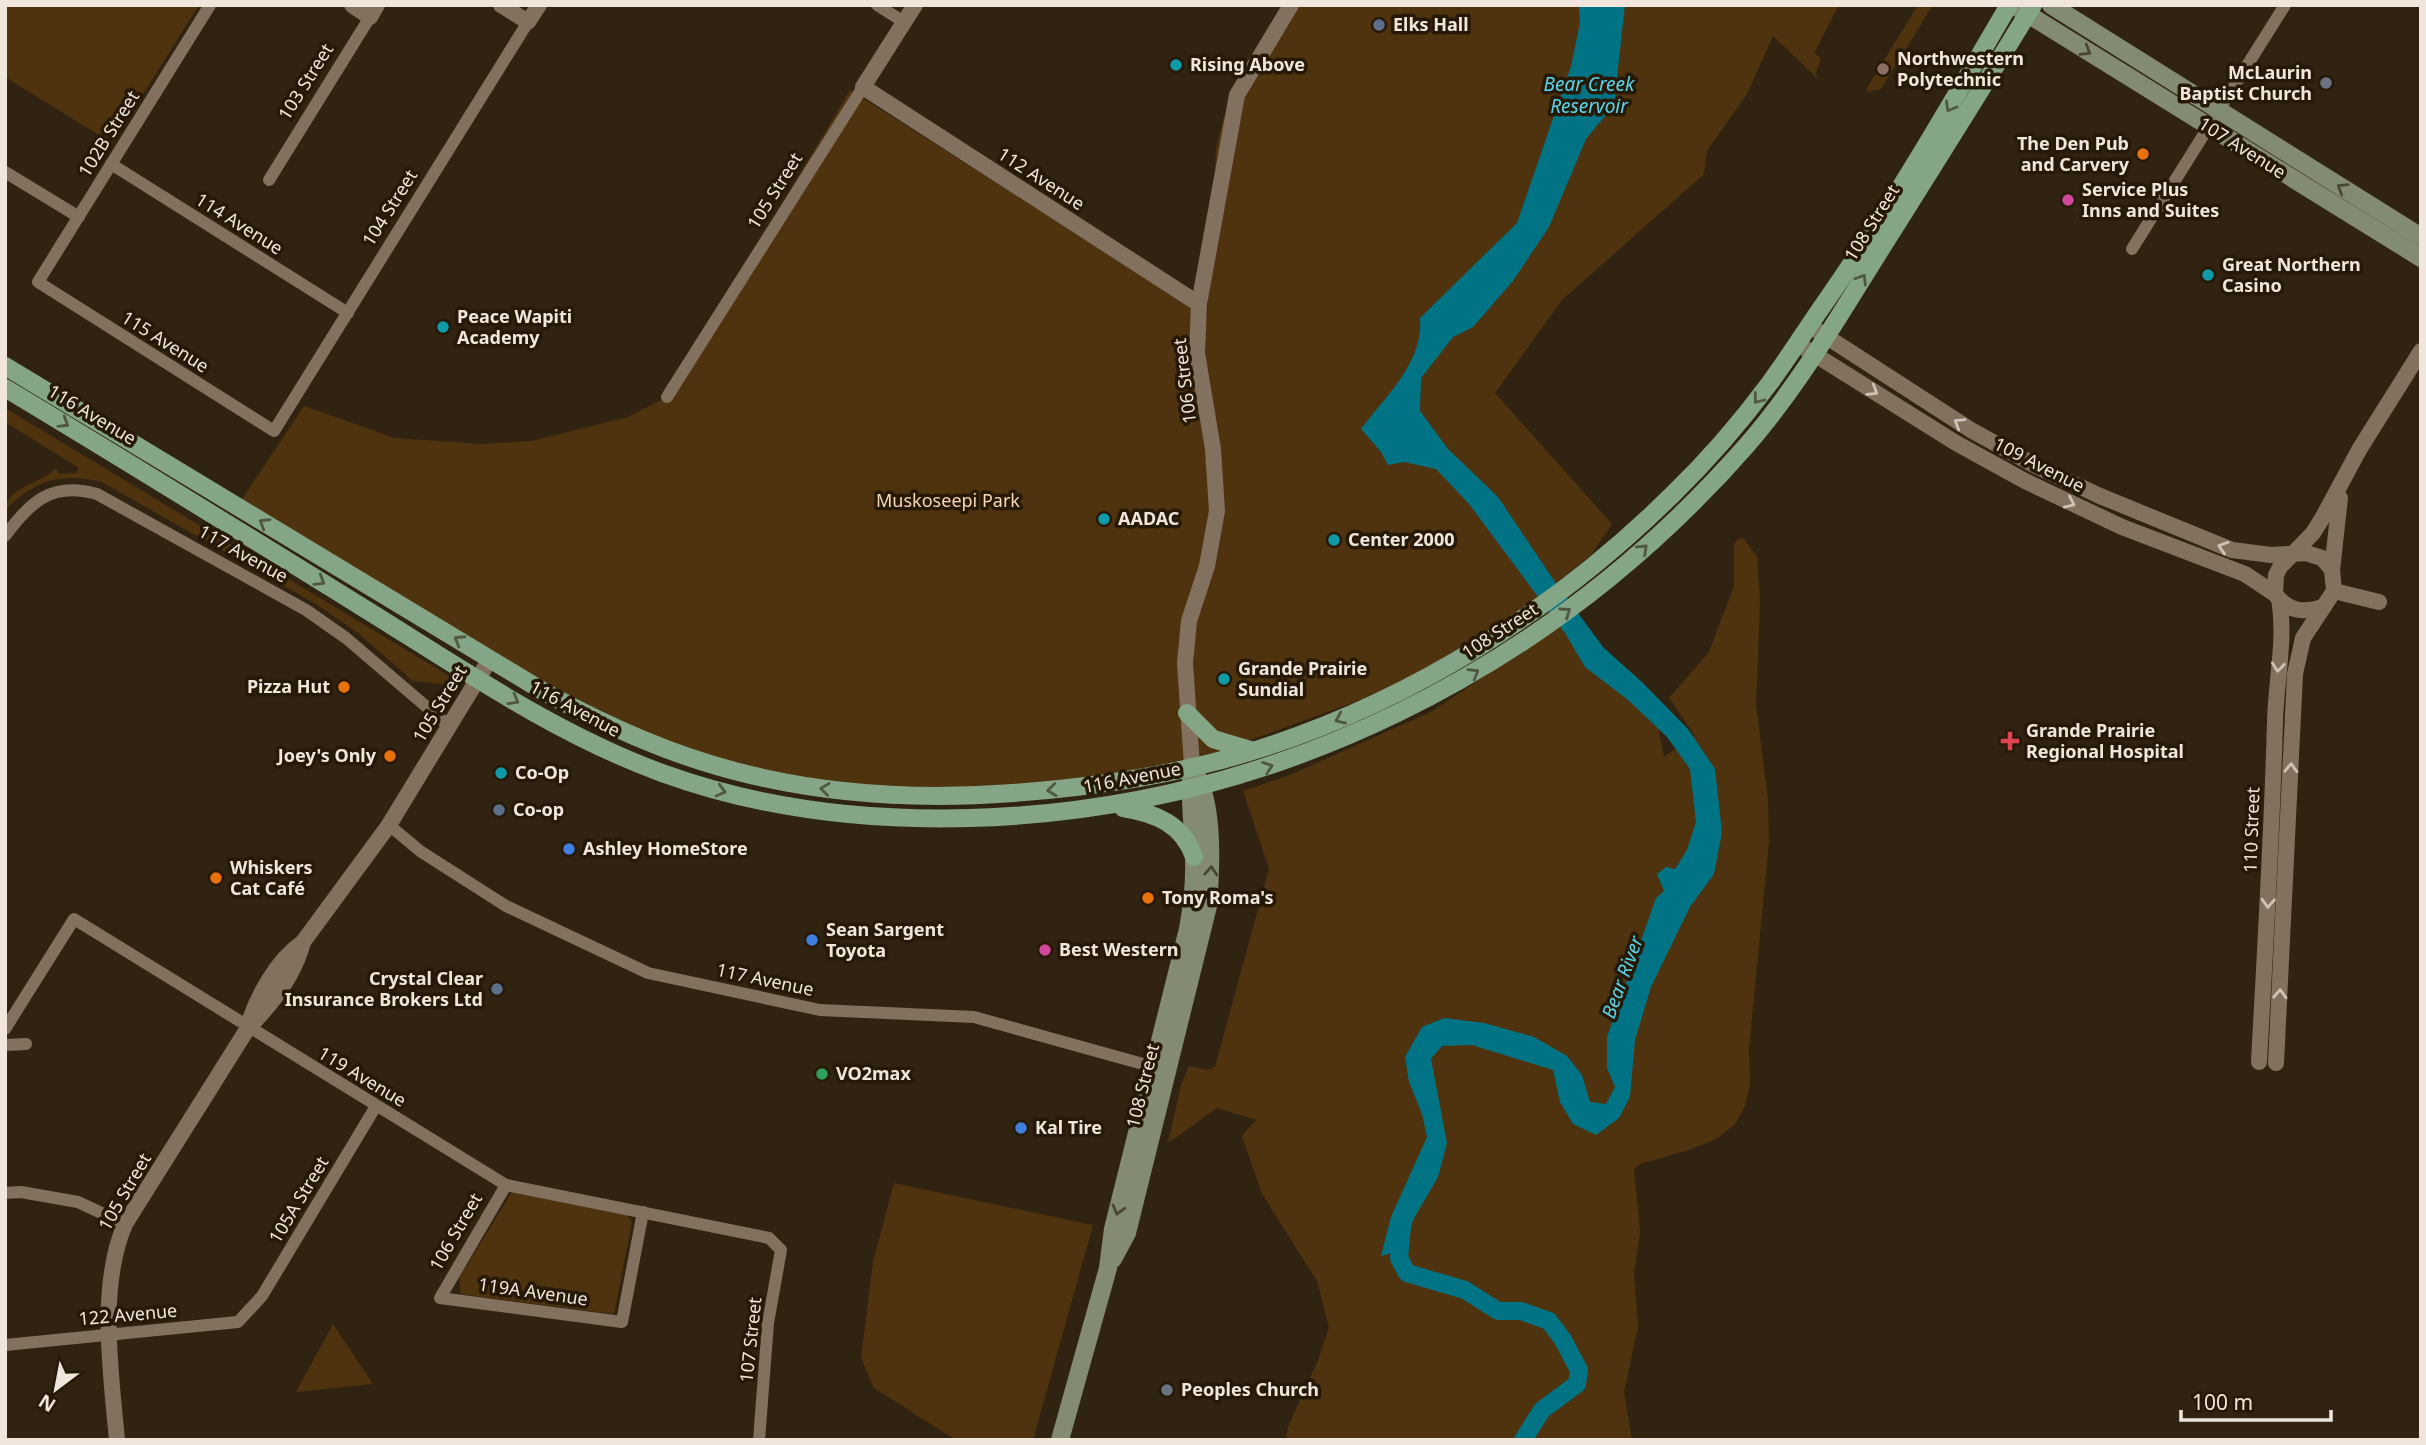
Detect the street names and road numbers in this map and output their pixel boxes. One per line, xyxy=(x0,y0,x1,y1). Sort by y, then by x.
street label: 103 Street xyxy=(272,38,338,124)
street label: 102B Street xyxy=(72,85,144,181)
street label: 107 Avenue xyxy=(2194,111,2291,183)
street label: 112 Avenue xyxy=(994,141,1089,215)
street label: 105 Street xyxy=(741,147,807,233)
street label: 104 Street xyxy=(356,164,422,250)
street label: 108 Street xyxy=(1838,179,1904,265)
street label: 114 Avenue xyxy=(191,187,288,259)
street label: 115 Avenue xyxy=(117,305,214,377)
street label: 106 Street xyxy=(1167,337,1201,425)
street label: 116 Avenue xyxy=(44,378,141,450)
street label: 109 Avenue xyxy=(1990,431,2089,497)
street label: 117 Avenue xyxy=(194,519,292,588)
street label: 108 Street xyxy=(1457,596,1542,664)
street label: 105 Street xyxy=(407,660,472,746)
street label: 116 Avenue xyxy=(526,674,625,742)
street label: 116 Avenue xyxy=(1081,756,1183,798)
street label: 110 Street xyxy=(2238,786,2265,873)
street label: 117 Avenue xyxy=(714,957,816,1001)
street label: 119 Avenue xyxy=(314,1040,411,1112)
street label: 108 Street xyxy=(1120,1041,1164,1130)
street label: 105 Street xyxy=(92,1148,156,1235)
street label: 105A Street xyxy=(263,1151,334,1247)
street label: 106 Street xyxy=(423,1188,487,1275)
street label: 119A Avenue xyxy=(477,1271,589,1311)
street label: 107 Street xyxy=(734,1295,766,1384)
street label: 122 Avenue xyxy=(78,1298,178,1330)

